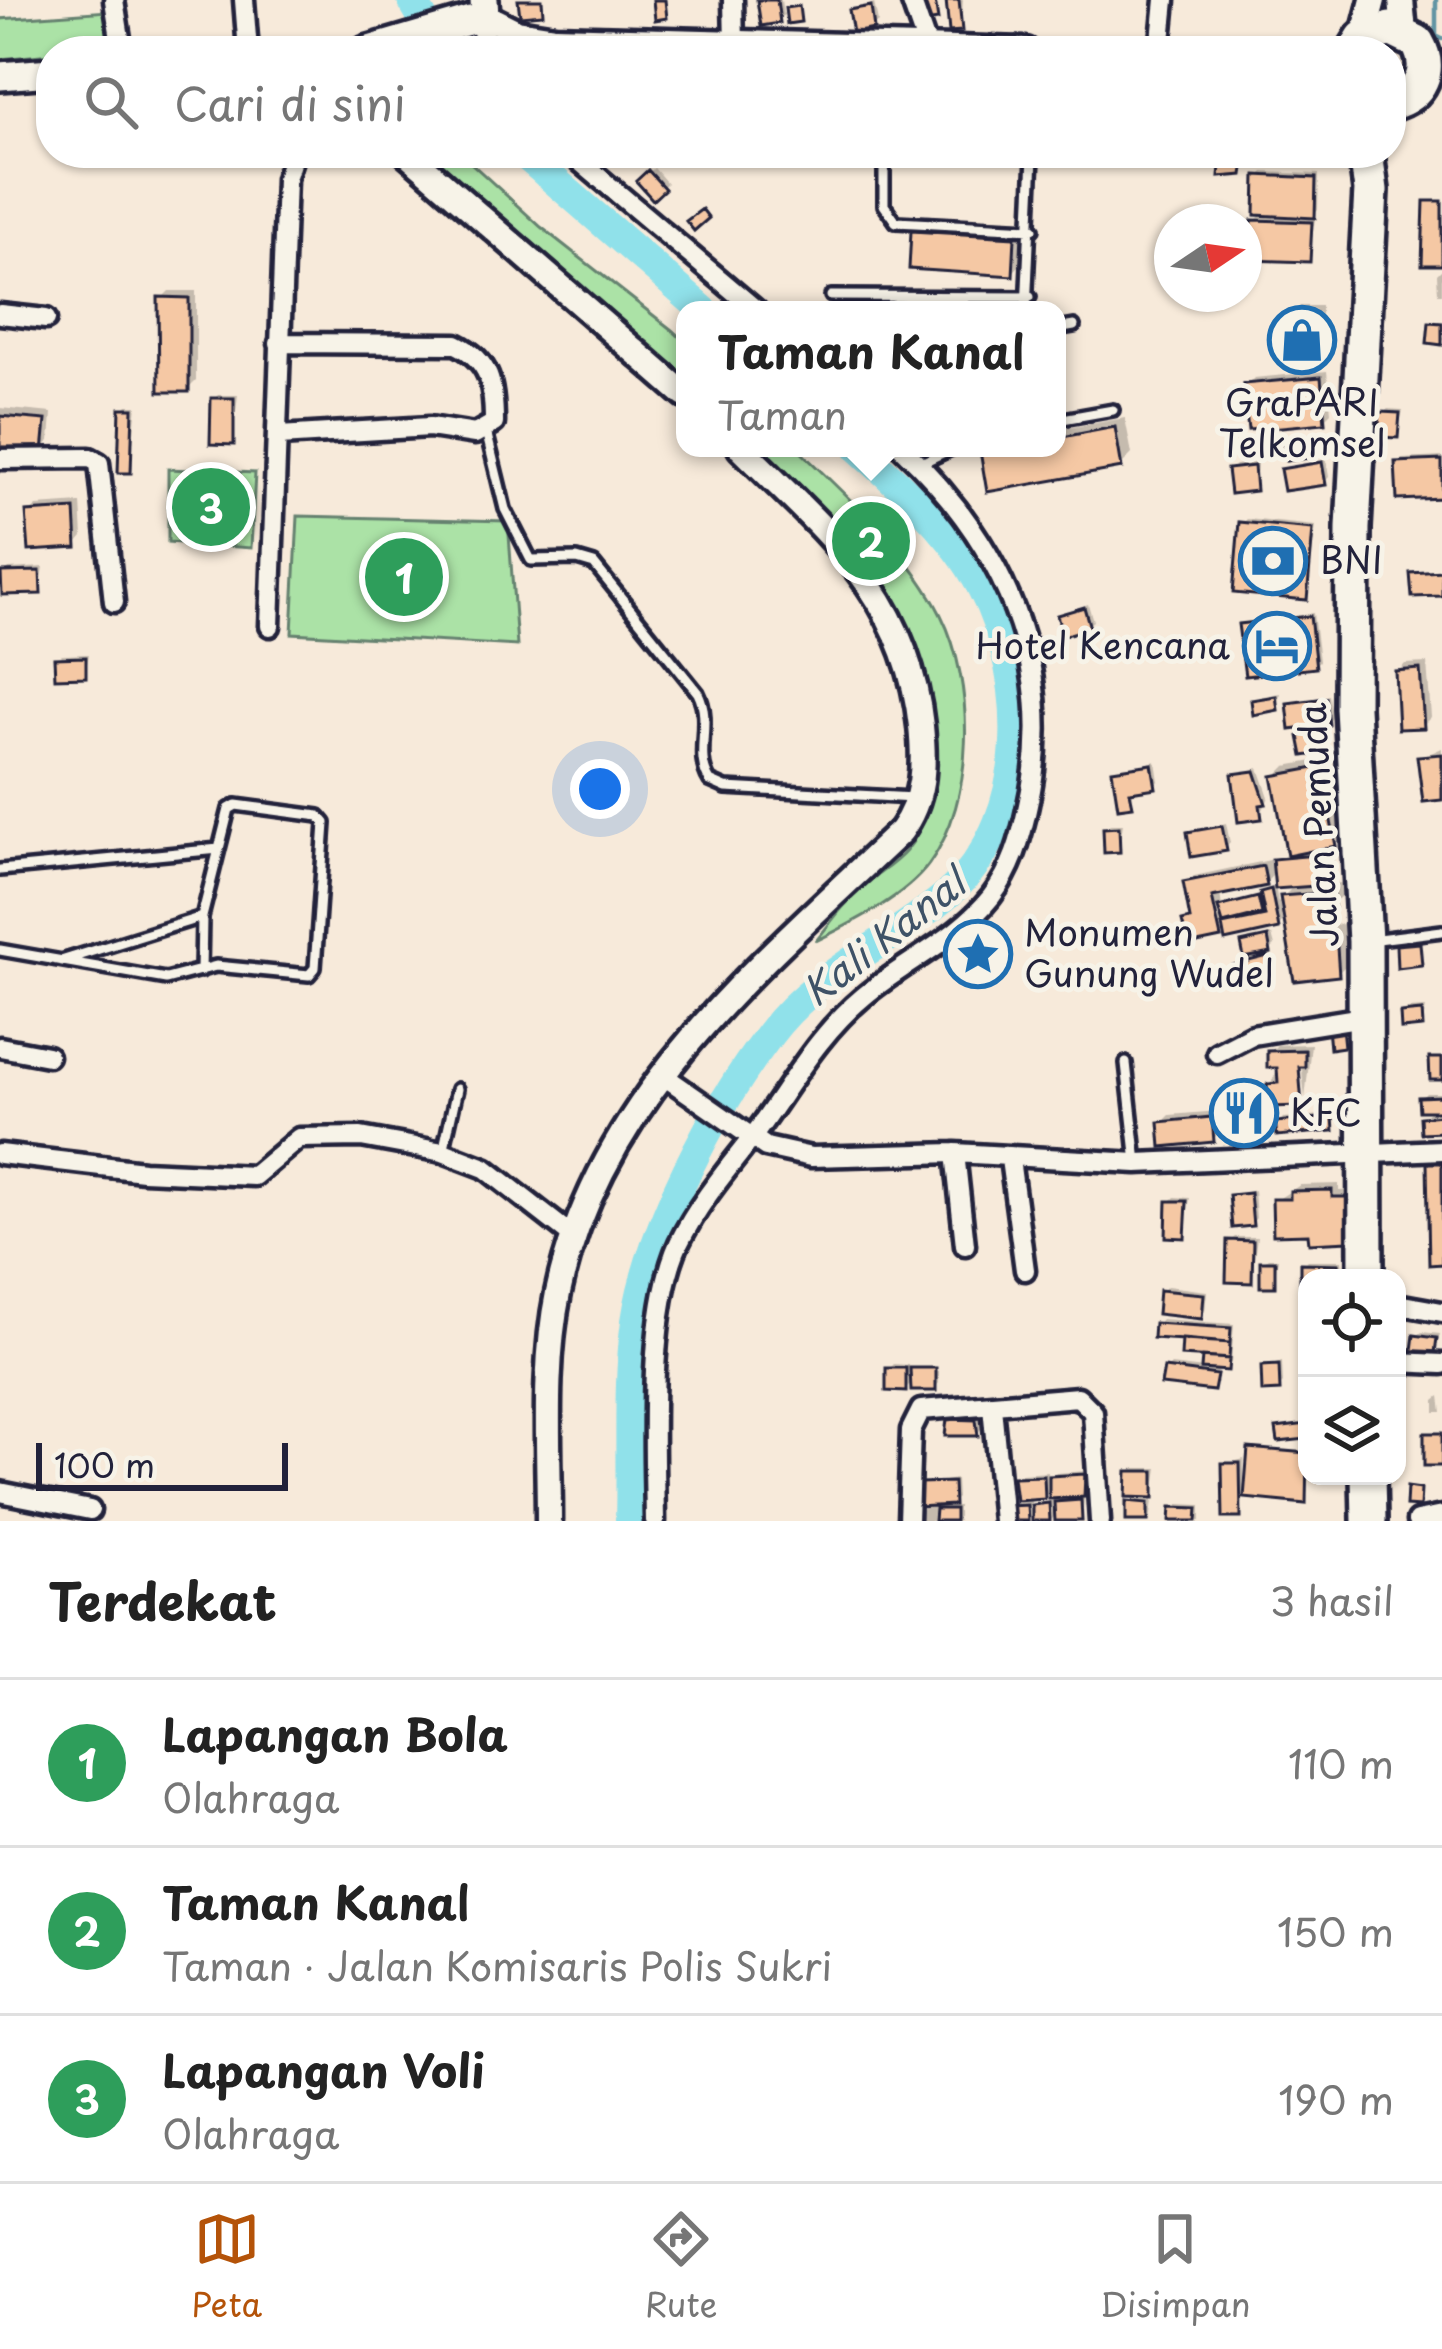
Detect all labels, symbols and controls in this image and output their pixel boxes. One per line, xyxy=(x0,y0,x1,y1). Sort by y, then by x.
search box xyxy=(36,36,1406,168)
text: Cari di sini xyxy=(174,68,406,136)
icon: search xyxy=(78,69,144,135)
north arrow xyxy=(1154,204,1262,312)
popup xyxy=(676,301,1066,457)
shop icon: GraPARI Telkomsel xyxy=(1267,305,1337,375)
text: Taman Kanal xyxy=(717,316,1025,384)
place label: GraPARI Telkomsel xyxy=(1218,374,1386,469)
text: Taman xyxy=(717,384,847,443)
pin: 3 xyxy=(172,462,250,552)
pin: 2 xyxy=(832,496,910,586)
bank icon: BNI xyxy=(1238,526,1308,596)
pin: 1 xyxy=(365,532,443,622)
place label: BNI xyxy=(1320,532,1383,586)
hotel icon: Hotel Kencana xyxy=(1242,611,1312,681)
place label: Hotel Kencana xyxy=(976,617,1230,671)
street label: Jalan Pemuda xyxy=(1284,702,1350,949)
your location xyxy=(570,759,630,819)
water label: Kali Kanal xyxy=(788,850,981,1019)
place label: Monumen Gunung Wudel xyxy=(1024,904,1274,999)
place icon: Monumen Gunung Wudel xyxy=(943,919,1013,989)
restaurant icon: KFC xyxy=(1209,1078,1279,1148)
place label: KFC xyxy=(1290,1084,1362,1138)
map controls xyxy=(1298,1269,1406,1485)
button: locate xyxy=(1298,1269,1406,1377)
button: layers xyxy=(1298,1377,1406,1485)
scale bar xyxy=(36,1437,288,1490)
text: 100 m xyxy=(54,1439,155,1489)
text: Terdekat xyxy=(48,1561,277,1638)
text: 3 hasil xyxy=(1270,1570,1394,1629)
text: Lapangan Bola xyxy=(162,1699,508,1767)
text: 1 xyxy=(78,1733,96,1792)
text: 110 m xyxy=(1288,1733,1394,1792)
text: Olahraga xyxy=(162,1767,339,1826)
text: Taman Kanal xyxy=(162,1867,470,1935)
text: 2 xyxy=(73,1901,101,1960)
text: 150 m xyxy=(1277,1901,1394,1960)
text: Taman · Jalan Komisaris Polis Sukri xyxy=(162,1935,832,1994)
text: Lapangan Voli xyxy=(162,2035,485,2103)
text: 3 xyxy=(74,2069,100,2128)
text: 190 m xyxy=(1278,2069,1394,2128)
text: Olahraga xyxy=(162,2103,339,2162)
tab: Peta xyxy=(191,2206,262,2328)
tab: Rute xyxy=(645,2206,718,2328)
tab: Disimpan xyxy=(1100,2206,1251,2328)

